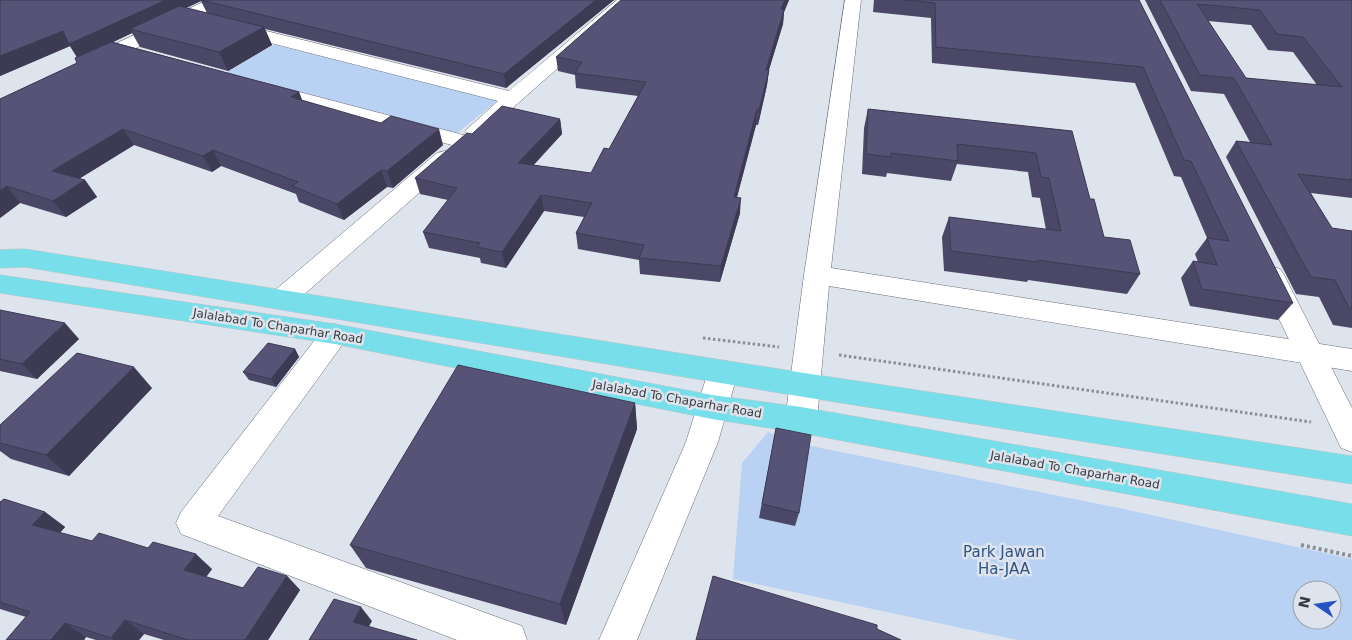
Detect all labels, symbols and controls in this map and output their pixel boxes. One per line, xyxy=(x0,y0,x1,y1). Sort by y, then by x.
street label: Jalalabad To Chaparhar Road xyxy=(191,305,364,346)
street label: Jalalabad To Chaparhar Road xyxy=(590,377,763,421)
street label: Jalalabad To Chaparhar Road xyxy=(988,448,1161,492)
park label: Park Jawan Ha-JAA xyxy=(963,543,1045,578)
north arrow xyxy=(1292,580,1342,630)
text: N xyxy=(1295,595,1313,610)

